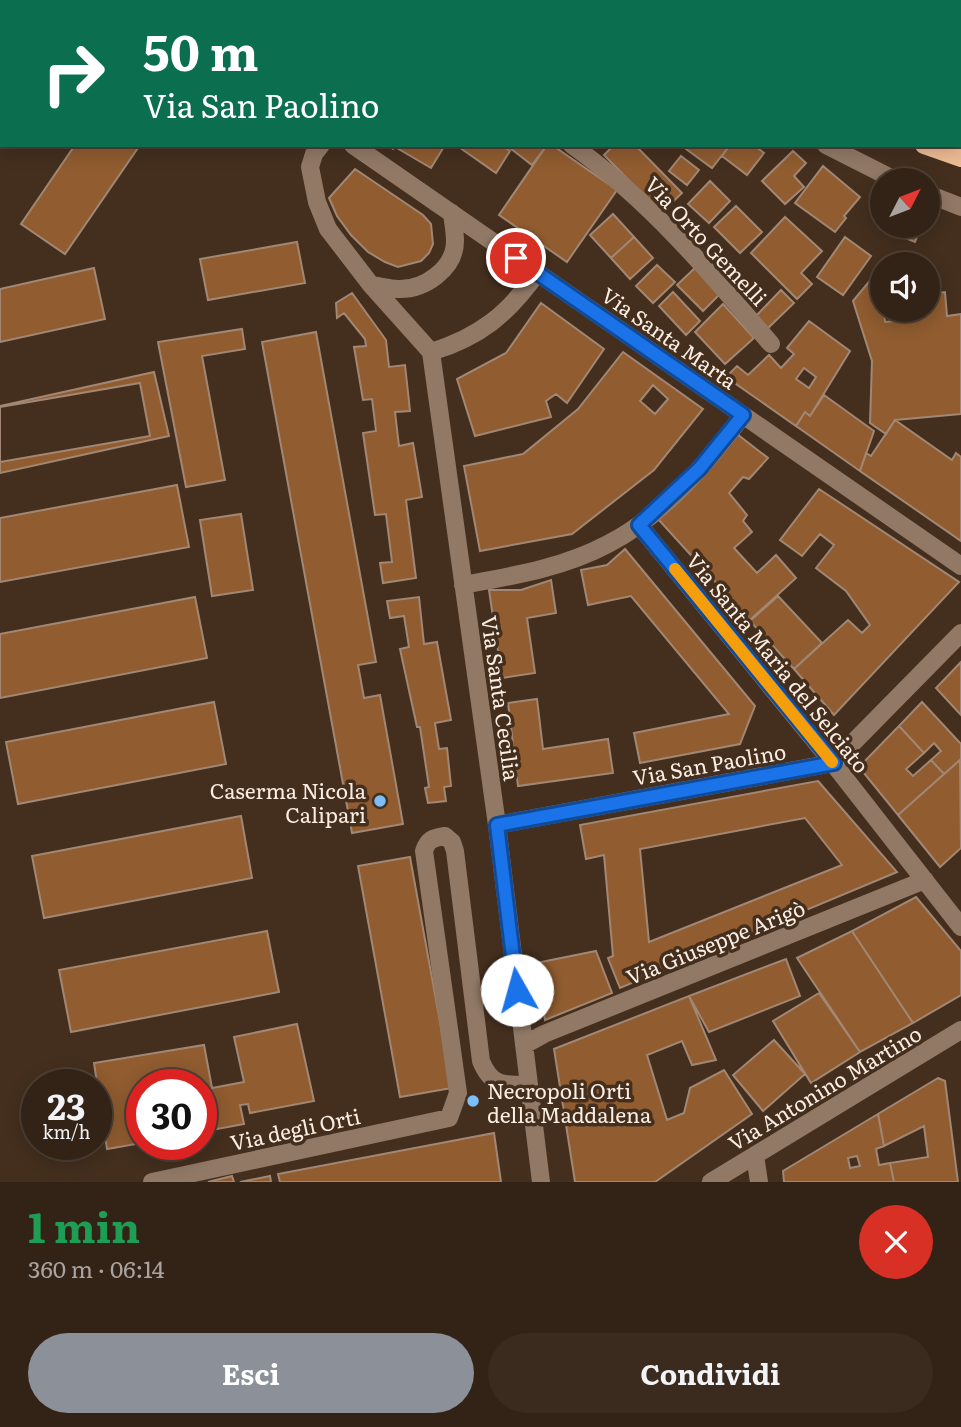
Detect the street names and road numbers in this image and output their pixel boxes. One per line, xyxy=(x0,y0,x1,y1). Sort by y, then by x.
street label: Via Orto Gemelli xyxy=(639,168,775,312)
street label: Via Santa Marta xyxy=(596,279,745,396)
street label: Via Santa Maria del Selciato xyxy=(680,545,878,779)
street label: Via Santa Cecilia xyxy=(475,613,529,783)
street label: Via San Paolino xyxy=(630,734,788,792)
street label: Via Giuseppe Arigò xyxy=(621,891,809,991)
street label: Via Antonino Martino xyxy=(721,1017,927,1157)
street label: Via degli Orti xyxy=(227,1099,363,1157)

